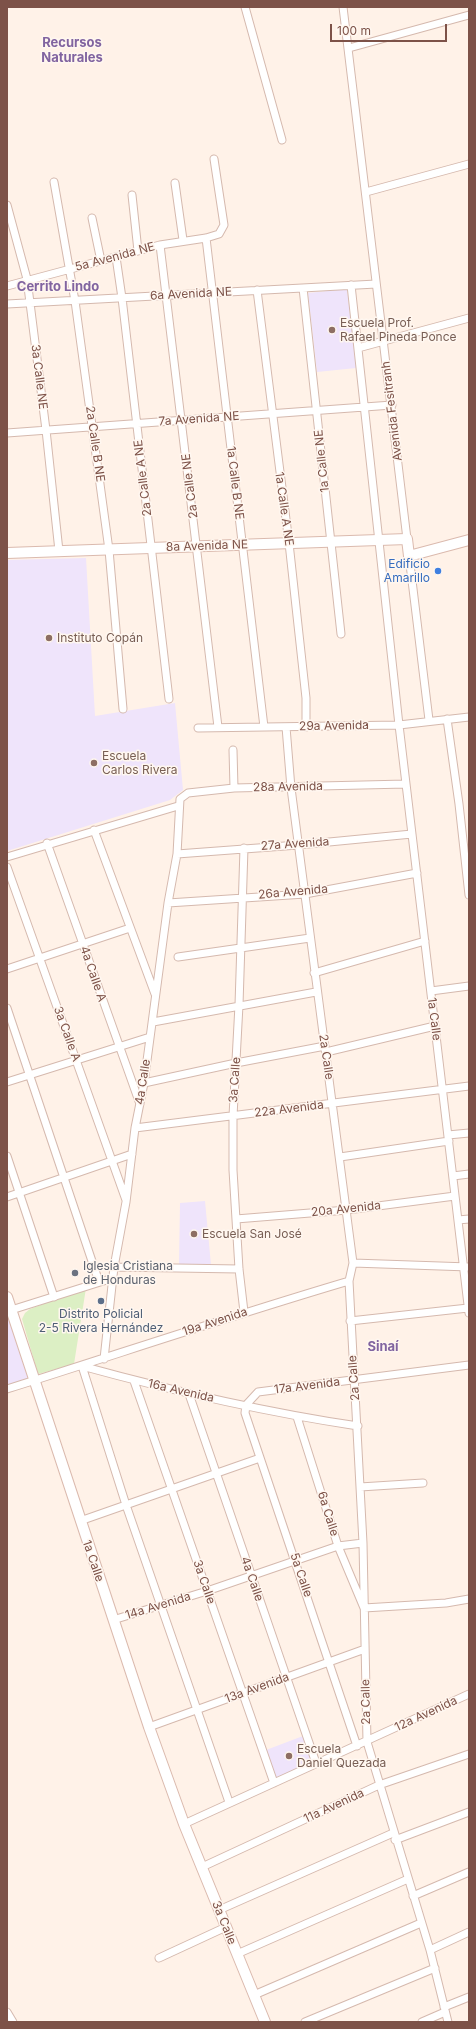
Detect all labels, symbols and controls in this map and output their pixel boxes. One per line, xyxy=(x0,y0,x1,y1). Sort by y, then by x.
scale bar xyxy=(332,16,449,42)
text: 100 m xyxy=(337,23,371,38)
district label: Recursos Naturales xyxy=(41,35,103,66)
street label: 5a Avenida NE xyxy=(73,239,157,275)
district label: Cerrito Lindo xyxy=(17,279,99,295)
street label: 6a Avenida NE xyxy=(150,285,232,303)
place label: Escuela Prof. Rafael Pineda Ponce xyxy=(340,316,457,344)
marker: Escuela Prof. Rafael Pineda Ponce xyxy=(327,325,337,335)
street label: 3a Calle NE xyxy=(28,344,50,410)
street label: Avenida Fesitranh xyxy=(379,360,405,462)
street label: 2a Calle B NE xyxy=(83,405,107,483)
street label: 7a Avenida NE xyxy=(158,409,240,429)
street label: 1a Calle NE xyxy=(312,429,332,493)
street label: 2a Calle A NE xyxy=(131,439,155,517)
street label: 1a Calle B NE xyxy=(223,445,247,521)
street label: 2a Calle NE xyxy=(179,453,201,519)
street label: 1a Calle A NE xyxy=(272,471,296,547)
street label: 8a Avenida NE xyxy=(166,537,248,555)
place label: Edificio Amarillo xyxy=(384,557,430,585)
marker: Edificio Amarillo xyxy=(433,566,443,576)
place label: Instituto Copán xyxy=(57,631,143,645)
marker: Instituto Copán xyxy=(44,633,54,643)
street label: 29a Avenida xyxy=(299,718,369,734)
place label: Escuela Carlos Rivera xyxy=(102,749,177,777)
marker: Escuela Carlos Rivera xyxy=(89,758,99,768)
street label: 28a Avenida xyxy=(253,779,323,795)
street label: 27a Avenida xyxy=(260,834,330,854)
street label: 26a Avenida xyxy=(258,882,328,902)
street label: 4a Calle A xyxy=(77,944,109,1004)
street label: 1a Calle xyxy=(424,997,444,1041)
street label: 3a Calle A xyxy=(50,1005,84,1063)
street label: 2a Calle xyxy=(316,1033,336,1081)
street label: 3a Calle xyxy=(226,1057,244,1103)
street label: 4a Calle xyxy=(132,1058,154,1106)
street label: 22a Avenida xyxy=(253,1098,325,1120)
street label: 20a Avenida xyxy=(310,1198,382,1220)
place label: Escuela San José xyxy=(202,1227,302,1241)
marker: Escuela San José xyxy=(189,1229,199,1239)
place label: Iglesia Cristiana de Honduras xyxy=(83,1259,173,1287)
marker: Iglesia Cristiana de Honduras xyxy=(70,1268,80,1278)
marker: Distrito Policial 2-5 Rivera Hernández xyxy=(96,1296,106,1306)
street label: 19a Avenida xyxy=(181,1305,249,1339)
place label: Distrito Policial 2-5 Rivera Hernández xyxy=(39,1307,163,1335)
district label: Sinaí xyxy=(367,1339,399,1355)
street label: 2a Calle xyxy=(345,1355,363,1401)
street label: 17a Avenida xyxy=(273,1375,341,1397)
street label: 16a Avenida xyxy=(147,1376,215,1406)
street label: 6a Calle xyxy=(314,1490,342,1538)
street label: 1a Calle xyxy=(79,1538,107,1584)
street label: 5a Calle xyxy=(287,1551,315,1599)
street label: 4a Calle xyxy=(238,1555,266,1603)
street label: 3a Calle xyxy=(190,1558,218,1606)
street label: 14a Avenida xyxy=(123,1589,193,1623)
street label: 13a Avenida xyxy=(223,1670,291,1706)
street label: 2a Calle xyxy=(358,1679,374,1725)
street label: 12a Avenida xyxy=(392,1693,460,1735)
place label: Escuela Daniel Quezada xyxy=(297,1742,386,1770)
marker: Escuela Daniel Quezada xyxy=(284,1751,294,1761)
street label: 11a Avenida xyxy=(302,1786,366,1826)
street label: 3a Calle xyxy=(209,1899,239,1947)

